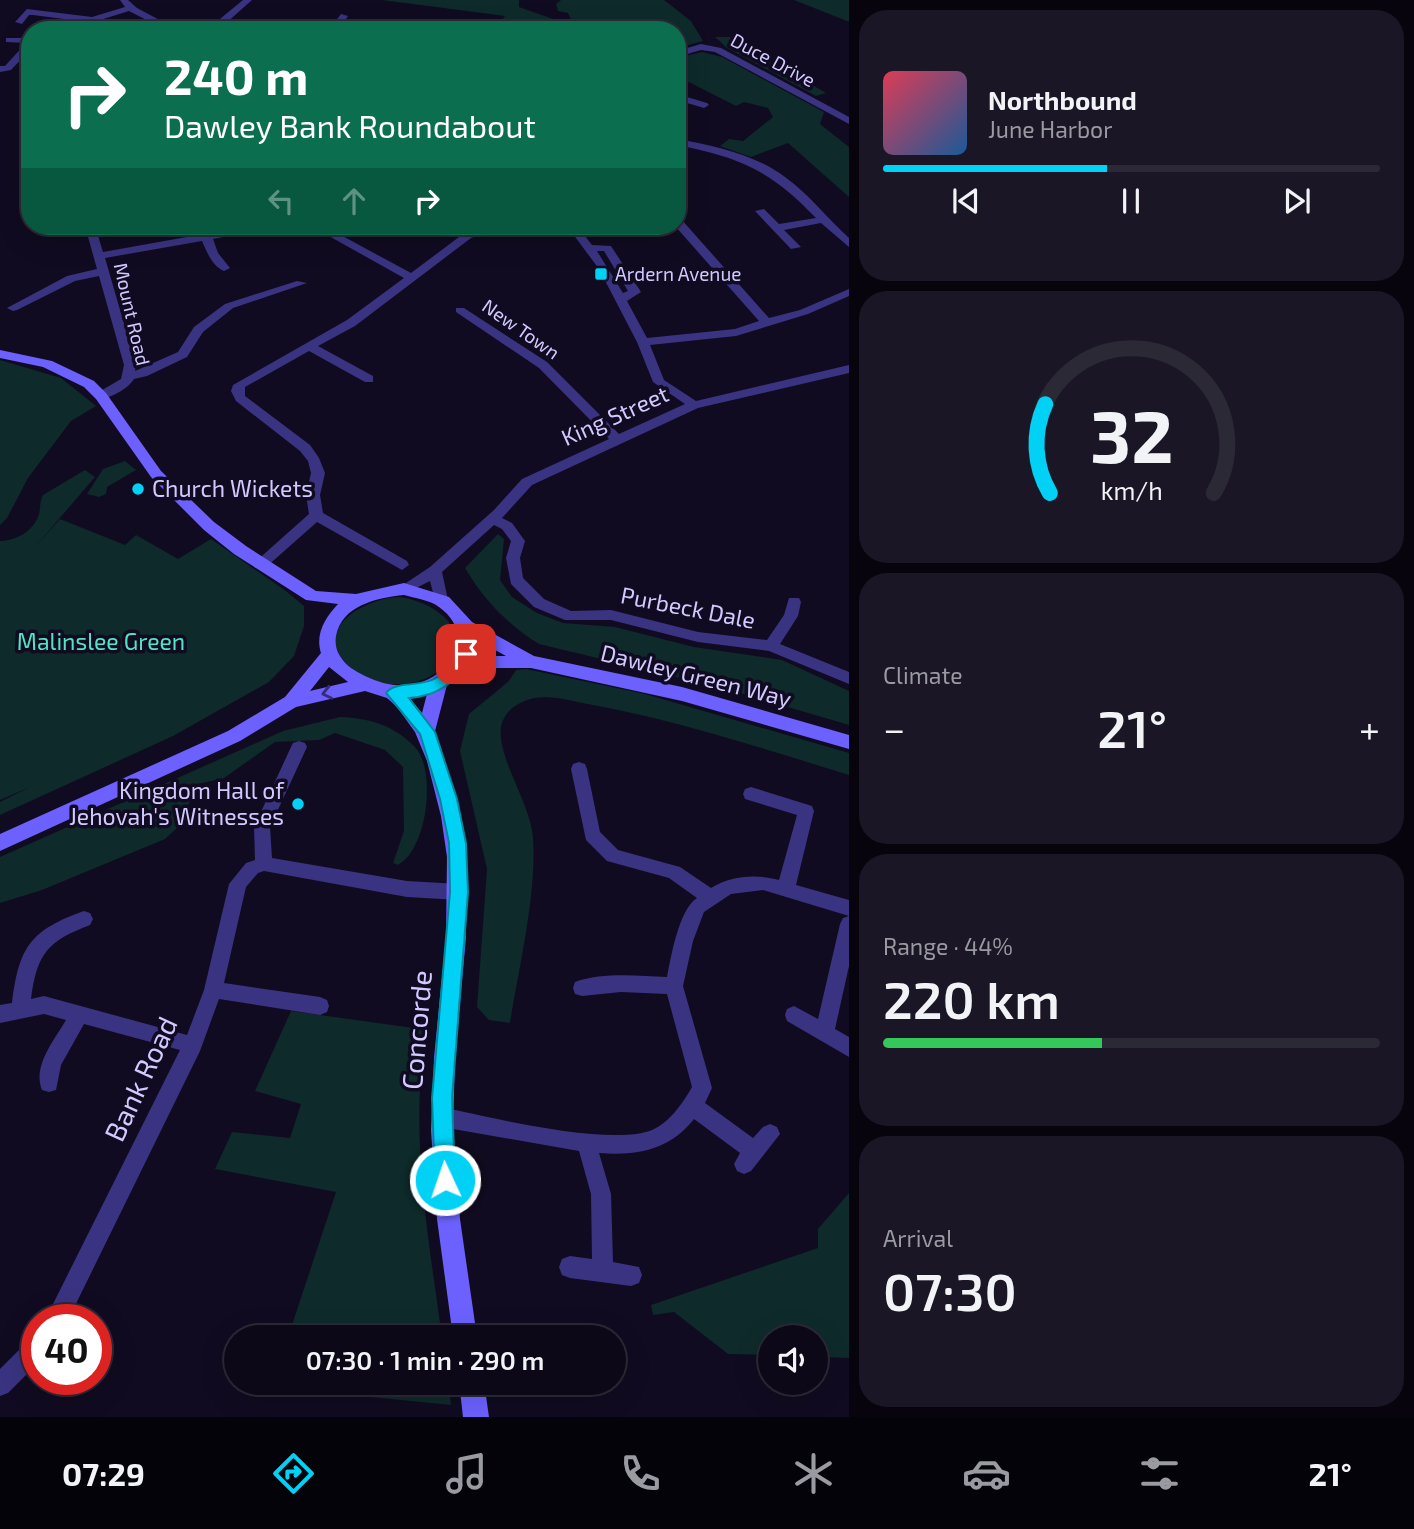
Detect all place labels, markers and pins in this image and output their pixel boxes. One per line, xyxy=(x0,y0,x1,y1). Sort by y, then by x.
place label: Ardern Avenue xyxy=(615,262,741,285)
marker: Ardern Avenue xyxy=(593,266,609,282)
place label: Church Wickets xyxy=(152,474,313,502)
marker: Church Wickets xyxy=(130,481,146,497)
pin xyxy=(436,624,496,684)
place label: Kingdom Hall of Jehovah's Witnesses xyxy=(69,776,285,830)
marker: Kingdom Hall of Jehovah's Witnesses xyxy=(290,796,306,812)

